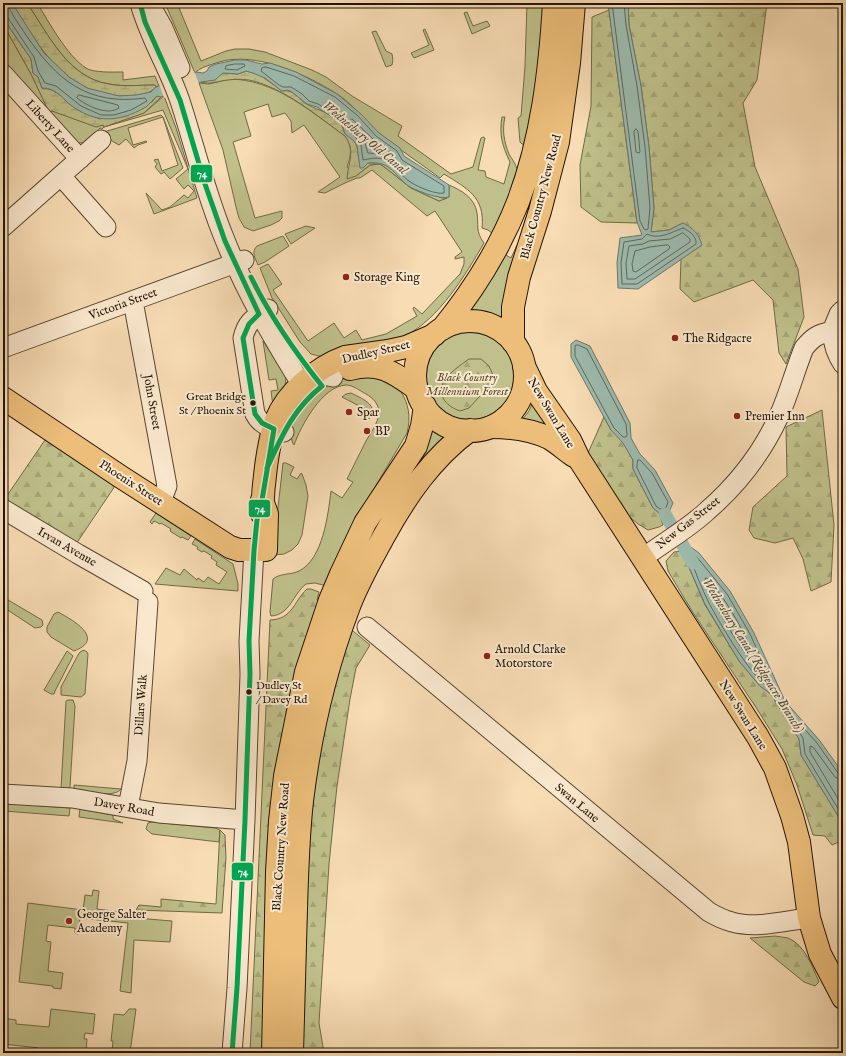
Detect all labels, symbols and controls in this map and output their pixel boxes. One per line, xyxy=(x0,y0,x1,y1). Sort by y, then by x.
street label: Liberty Lane xyxy=(22,96,78,156)
water label: Wednesbury Old Canal xyxy=(319,98,412,179)
street label: Black Country New Road xyxy=(517,132,565,261)
line badge: 74 xyxy=(190,164,213,183)
text: 74 xyxy=(197,167,208,181)
place label: Storage King xyxy=(354,270,420,285)
marker: Storage King xyxy=(341,272,351,282)
street label: Victoria Street xyxy=(86,285,159,324)
place label: The Ridgacre xyxy=(683,331,752,346)
marker: The Ridgacre xyxy=(670,333,680,343)
street label: Dudley Street xyxy=(341,337,411,367)
park label: Black Country Millennium Forest xyxy=(426,370,509,399)
street label: John Street xyxy=(138,371,164,431)
street label: New Swan Lane xyxy=(524,375,578,451)
place label: Great Bridge St / Phoenix St xyxy=(179,390,246,418)
marker: Great Bridge St / Phoenix St xyxy=(248,398,258,408)
place label: Spar xyxy=(357,405,380,421)
marker: Spar xyxy=(344,407,354,417)
place label: Premier Inn xyxy=(745,409,805,424)
marker: Premier Inn xyxy=(732,411,742,421)
place label: BP xyxy=(375,424,390,439)
marker: BP xyxy=(362,426,372,436)
street label: Phoenix Street xyxy=(96,457,166,509)
street label: New Gas Street xyxy=(653,493,723,553)
line badge: 74 xyxy=(248,499,271,518)
text: 74 xyxy=(255,502,266,516)
street label: Irvan Avenue xyxy=(35,524,100,570)
water label: Wednesbury Canal (Ridgeacre Branch) xyxy=(697,575,808,737)
place label: Arnold Clarke Motorstore xyxy=(494,642,566,671)
marker: Arnold Clarke Motorstore xyxy=(482,651,492,661)
street label: Dillars Walk xyxy=(131,673,151,736)
street label: New Swan Lane xyxy=(716,677,771,753)
place label: Dudley St / Davey Rd xyxy=(256,679,308,707)
marker: Dudley St / Davey Rd xyxy=(244,687,254,697)
street label: Swan Lane xyxy=(552,780,603,826)
street label: Black Country New Road xyxy=(269,782,293,912)
street label: Davey Road xyxy=(93,794,156,820)
line badge: 74 xyxy=(231,862,254,881)
text: 74 xyxy=(238,865,249,879)
place label: George Salter Academy xyxy=(76,907,147,936)
marker: George Salter Academy xyxy=(64,916,74,926)

